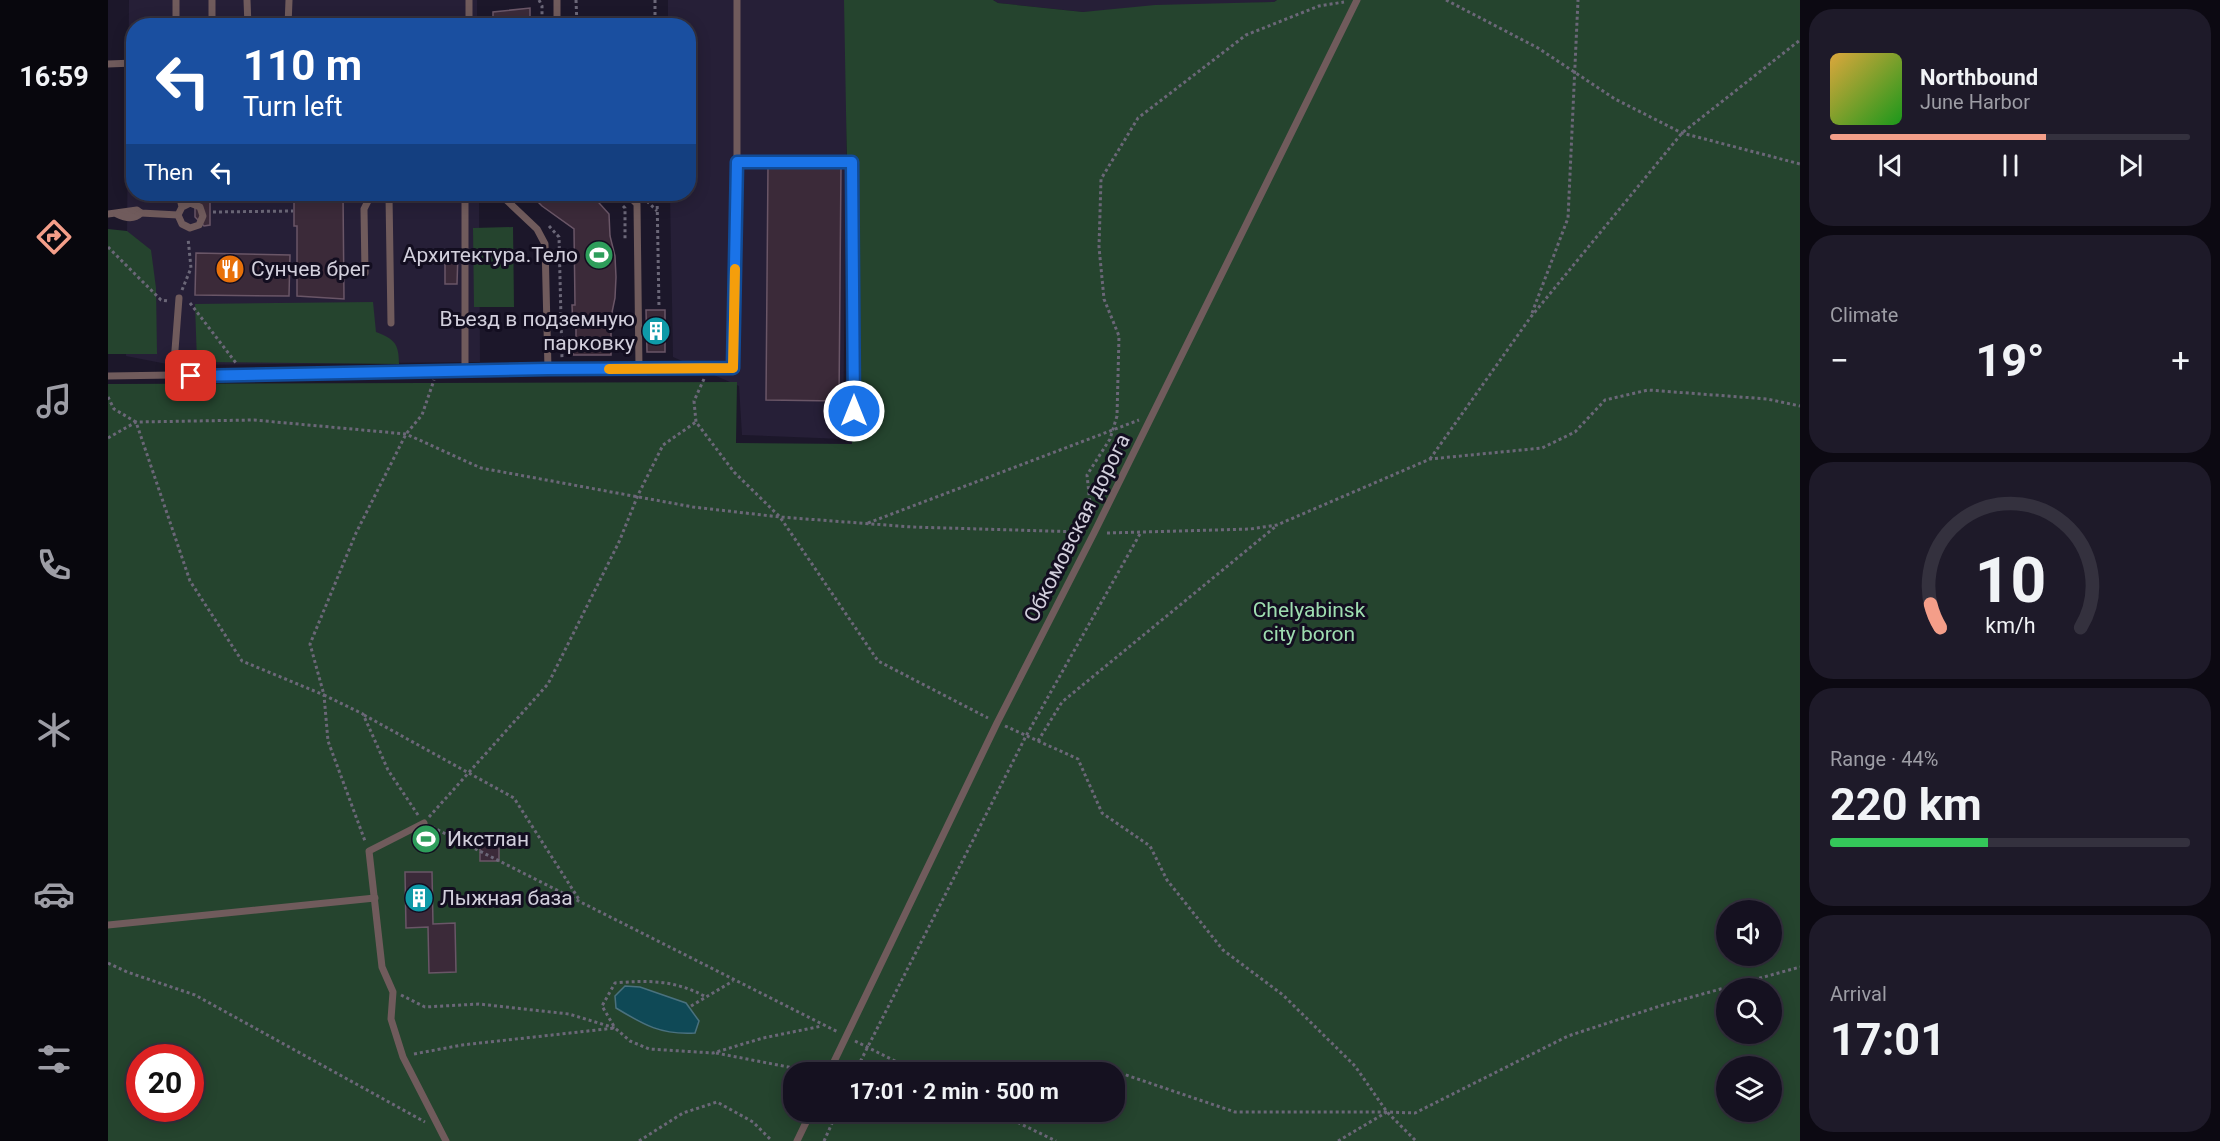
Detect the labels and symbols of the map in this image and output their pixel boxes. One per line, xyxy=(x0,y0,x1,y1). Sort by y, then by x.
sports icon: Архитектура.Тело xyxy=(583,239,615,271)
place label: Архитектура.Тело xyxy=(403,243,578,267)
restaurant icon: Сунчев брег xyxy=(214,253,246,285)
place label: Сунчев брег xyxy=(251,257,370,281)
place label: Въезд в подземную парковку xyxy=(439,307,635,355)
building icon: Въезд в подземную парковку xyxy=(640,315,672,347)
pin xyxy=(165,350,216,401)
position arrow xyxy=(822,379,886,443)
street label: Обкомовская дорога xyxy=(1019,430,1135,626)
park label: Chelyabinsk city boron xyxy=(1253,598,1366,646)
sports icon: Икстлан xyxy=(410,823,442,855)
place label: Икстлан xyxy=(447,827,529,851)
building icon: Лыжная база xyxy=(403,882,435,914)
place label: Лыжная база xyxy=(440,886,573,910)
speed limit sign: 20 xyxy=(126,1044,204,1122)

